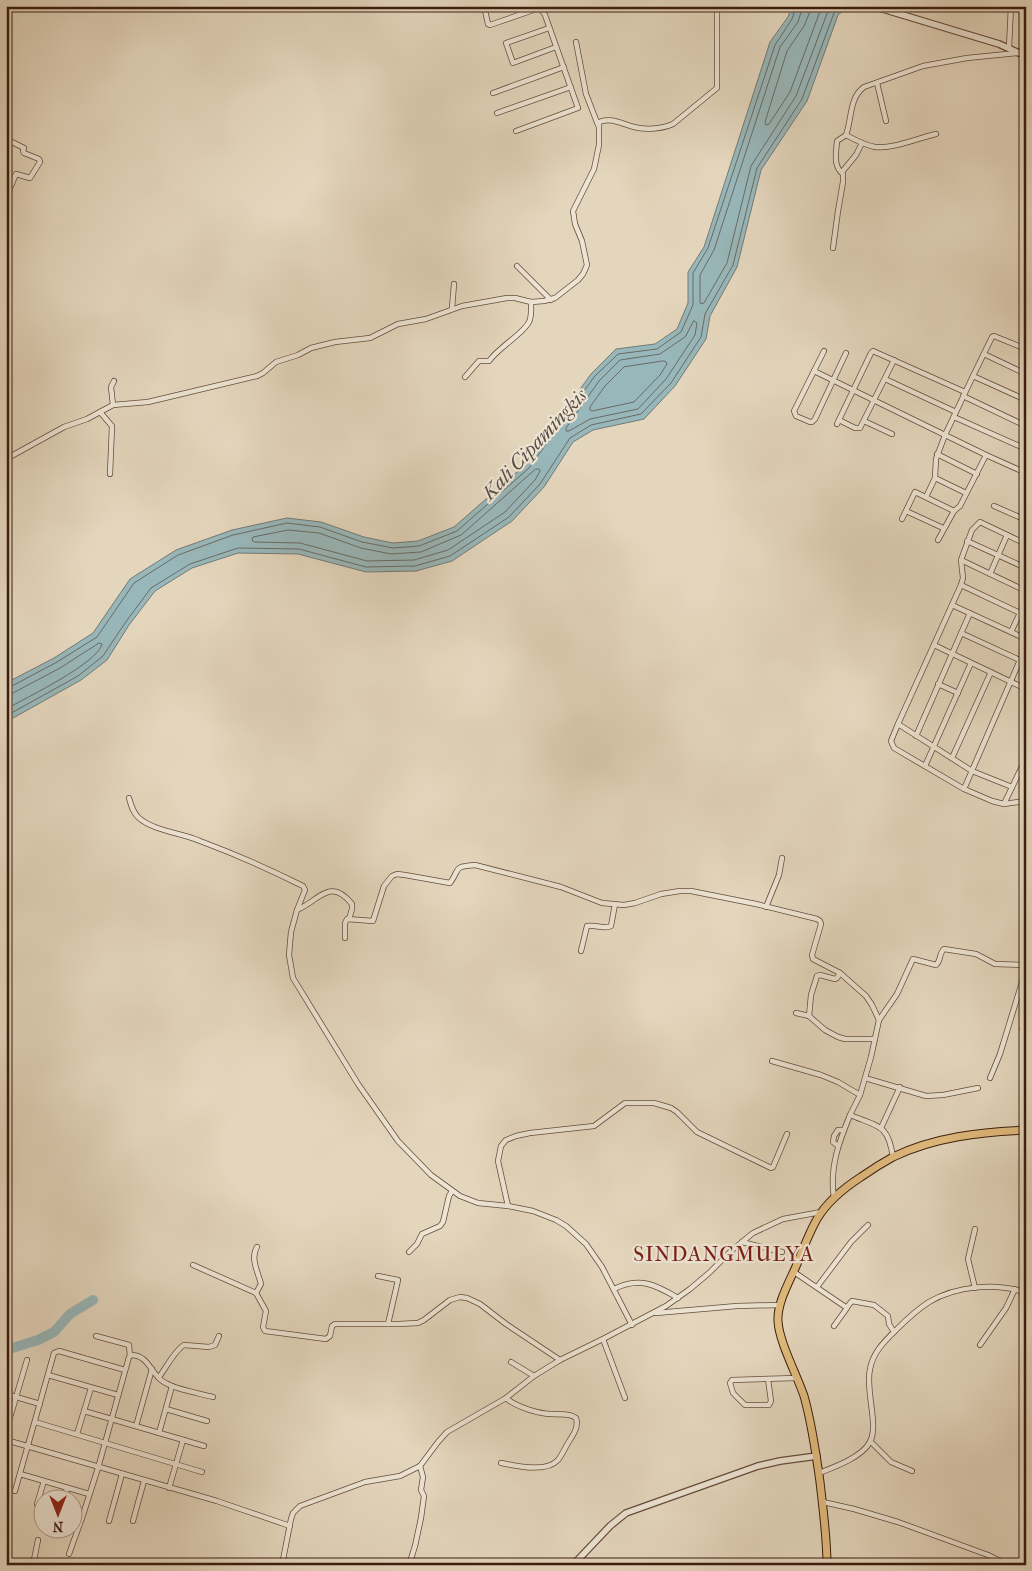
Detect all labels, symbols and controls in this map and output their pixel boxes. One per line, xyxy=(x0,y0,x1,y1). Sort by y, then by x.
water label: Kali Cipamingkis xyxy=(476,384,592,506)
district label: SINDANGMULYA xyxy=(633,1242,815,1266)
north arrow xyxy=(32,1488,82,1538)
text: N xyxy=(52,1518,63,1535)

